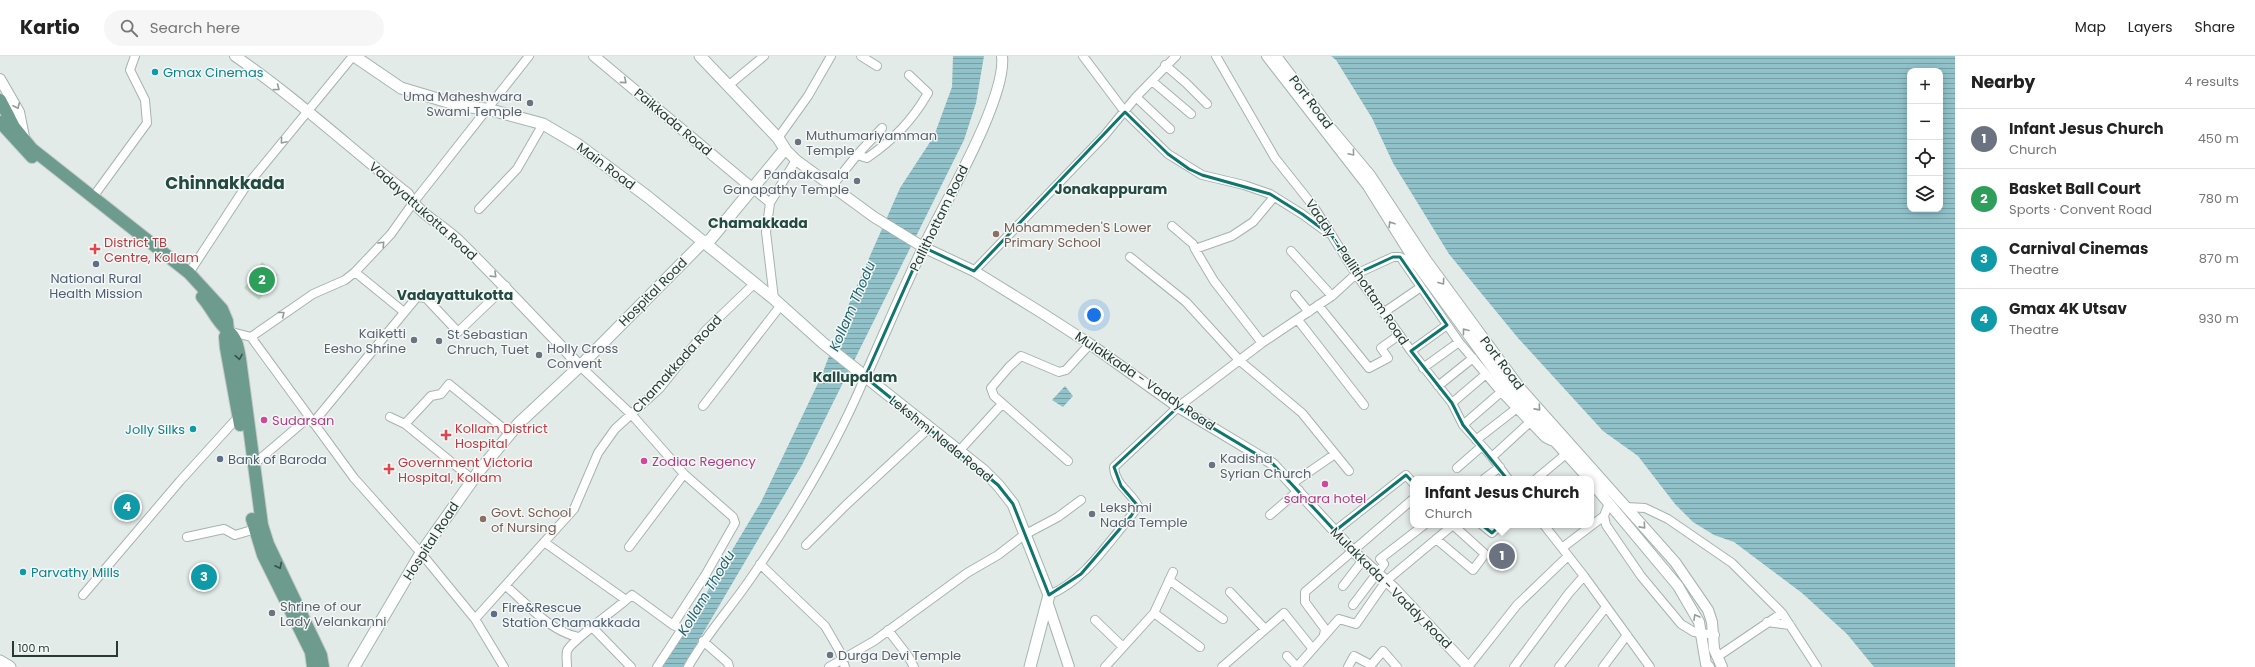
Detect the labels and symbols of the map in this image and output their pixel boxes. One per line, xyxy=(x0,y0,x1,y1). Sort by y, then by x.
place label: Gmax Cinemas xyxy=(163,63,264,82)
marker: Gmax Cinemas xyxy=(150,67,160,77)
street label: Port Road xyxy=(1285,71,1337,133)
one-way arrow xyxy=(619,77,626,84)
one-way arrow xyxy=(273,83,280,90)
street label: Paikkada Road xyxy=(630,84,716,160)
place label: Uma Maheshwara Swami Temple xyxy=(403,87,522,121)
marker: Uma Maheshwara Swami Temple xyxy=(525,98,535,108)
one-way arrow xyxy=(12,102,20,109)
place label: Muthumariyamman Temple xyxy=(806,126,937,160)
one-way arrow xyxy=(281,137,288,144)
marker: Muthumariyamman Temple xyxy=(793,137,803,147)
street label: Main Road xyxy=(573,138,639,194)
one-way arrow xyxy=(1347,149,1354,156)
street label: Vadayattukotta Road xyxy=(365,157,481,265)
street label: Pallithottam Road xyxy=(905,162,973,274)
place label: Pandakasala Ganapathy Temple xyxy=(723,165,849,199)
district label: Chinnakkada xyxy=(165,171,285,195)
marker: Pandakasala Ganapathy Temple xyxy=(852,176,862,186)
district label: Jonakappuram xyxy=(1055,179,1168,199)
street label: Vaddy - Pallithottam Road xyxy=(1301,195,1413,349)
district label: Chamakkada xyxy=(708,213,808,233)
place label: Mohammeden'S Lower Primary School xyxy=(1004,218,1151,252)
one-way arrow xyxy=(1389,221,1396,228)
marker: Mohammeden'S Lower Primary School xyxy=(991,229,1001,239)
place label: District TB Centre, Kollam xyxy=(104,233,199,267)
one-way arrow xyxy=(377,241,385,249)
marker: District TB Centre, Kollam xyxy=(89,243,101,255)
street label: Hospital Road xyxy=(614,253,692,331)
water label: Kollam Thodu xyxy=(824,258,880,354)
marker: National Rural Health Mission xyxy=(91,259,101,269)
pin: 2 xyxy=(249,265,275,295)
place label: National Rural Health Mission xyxy=(49,269,143,303)
one-way arrow xyxy=(489,270,497,278)
one-way arrow xyxy=(1438,278,1445,285)
district label: Vadayattukotta xyxy=(397,285,513,305)
your location xyxy=(1084,305,1104,325)
street label: Chamakkada Road xyxy=(628,311,726,417)
one-way arrow xyxy=(278,312,285,319)
place label: Kaiketti Eesho Shrine xyxy=(324,324,406,358)
place label: St Sebastian Chruch, Tuet xyxy=(447,325,529,359)
street label: Mulakkada - Vaddy Road xyxy=(1071,327,1219,435)
one-way arrow xyxy=(1463,329,1470,336)
street label: Port Road xyxy=(1476,332,1528,394)
marker: Kaiketti Eesho Shrine xyxy=(409,335,419,345)
marker: St Sebastian Chruch, Tuet xyxy=(434,336,444,346)
place label: Holly Cross Convent xyxy=(547,339,618,373)
marker: Holly Cross Convent xyxy=(534,350,544,360)
one-way arrow xyxy=(234,354,243,360)
district label: Kallupalam xyxy=(813,367,897,387)
street label: Lekshmi Nada Road xyxy=(885,391,997,487)
one-way arrow xyxy=(1533,404,1540,411)
place label: Sudarsan xyxy=(272,411,334,430)
marker: Sudarsan xyxy=(259,415,269,425)
place label: Kollam District Hospital xyxy=(455,419,548,453)
place label: Jolly Silks xyxy=(125,420,185,439)
marker: Jolly Silks xyxy=(188,424,198,434)
marker: Kollam District Hospital xyxy=(440,429,452,441)
place label: Kadisha Syrian Church xyxy=(1220,449,1311,483)
place label: Bank of Baroda xyxy=(228,450,327,469)
place label: Zodiac Regency xyxy=(652,452,757,471)
place label: Government Victoria Hospital, Kollam xyxy=(398,453,533,487)
marker: Bank of Baroda xyxy=(215,454,225,464)
marker: Zodiac Regency xyxy=(639,456,649,466)
marker: Kadisha Syrian Church xyxy=(1207,460,1217,470)
marker: Government Victoria Hospital, Kollam xyxy=(383,463,395,475)
marker: sahara hotel xyxy=(1320,479,1330,489)
place label: sahara hotel xyxy=(1284,489,1366,508)
pin: 4 xyxy=(114,492,140,522)
street label: Hospital Road xyxy=(399,498,463,584)
place label: Lekshmi Nada Temple xyxy=(1100,498,1188,532)
place label: Govt. School of Nursing xyxy=(491,503,571,537)
marker: Lekshmi Nada Temple xyxy=(1087,509,1097,519)
marker: Govt. School of Nursing xyxy=(478,514,488,524)
one-way arrow xyxy=(1638,522,1645,529)
street label: Mulakkada - Vaddy Road xyxy=(1326,523,1456,653)
pin: 1 xyxy=(1489,541,1515,571)
water label: Kollam Thodu xyxy=(673,547,739,639)
pin: 3 xyxy=(191,562,217,592)
one-way arrow xyxy=(274,562,282,569)
place label: Parvathy Mills xyxy=(31,563,120,582)
marker: Parvathy Mills xyxy=(18,567,28,577)
place label: Shrine of our Lady Velankanni xyxy=(280,597,386,631)
place label: Fire&Rescue Station Chamakkada xyxy=(502,598,640,632)
marker: Shrine of our Lady Velankanni xyxy=(267,608,277,618)
marker: Fire&Rescue Station Chamakkada xyxy=(489,609,499,619)
one-way arrow xyxy=(1694,613,1701,621)
scale bar xyxy=(12,639,118,658)
place label: Durga Devi Temple xyxy=(838,646,961,665)
marker: Durga Devi Temple xyxy=(825,650,835,660)

